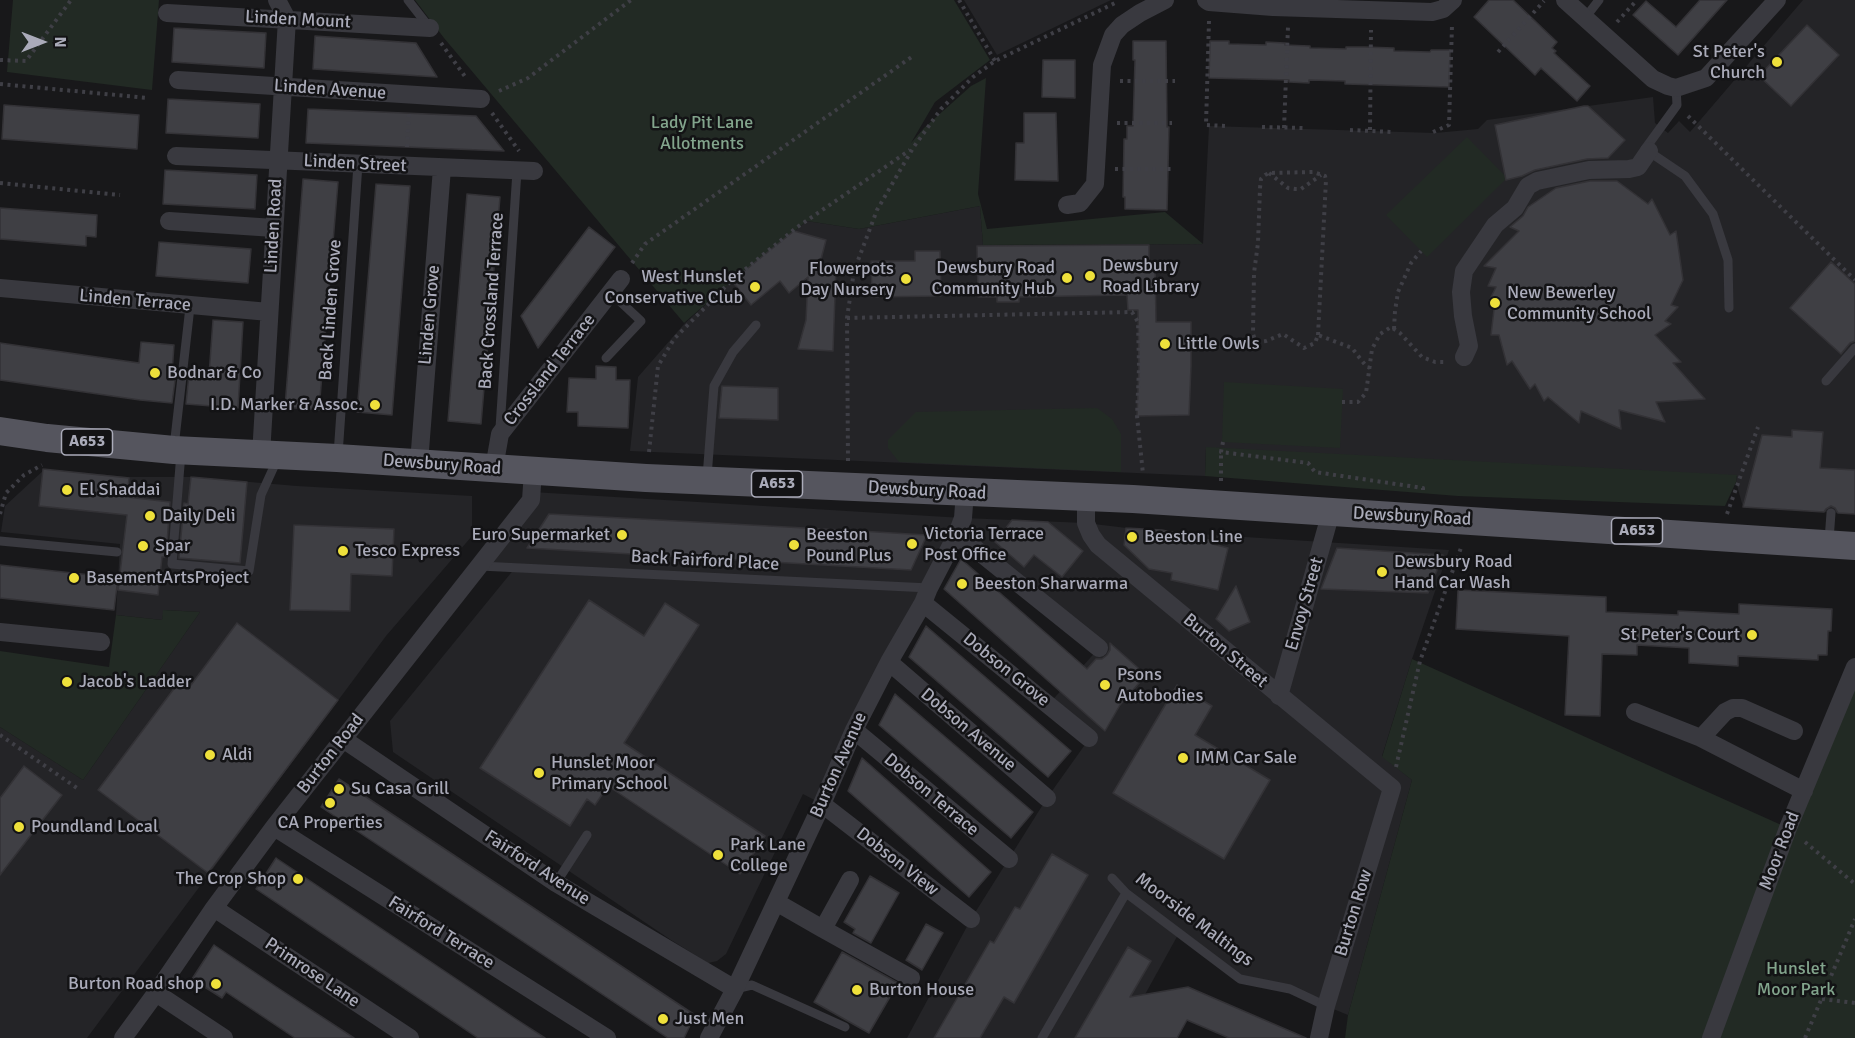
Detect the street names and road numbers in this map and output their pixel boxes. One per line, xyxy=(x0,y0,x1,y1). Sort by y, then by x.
street label: Linden Mount xyxy=(245,6,351,34)
street label: Linden Avenue xyxy=(273,75,387,105)
street label: Linden Street xyxy=(303,151,407,177)
street label: Linden Road xyxy=(261,178,287,274)
street label: Back Crossland Terrace xyxy=(475,212,509,390)
street label: Back Linden Grove xyxy=(315,239,347,381)
street label: Linden Grove xyxy=(415,264,445,366)
street label: Linden Terrace xyxy=(78,285,192,317)
street label: Crossland Terrace xyxy=(500,310,600,430)
road number: A653 xyxy=(62,429,112,455)
street label: Dewsbury Road xyxy=(382,450,502,480)
road number: A653 xyxy=(752,471,802,497)
street label: Dewsbury Road xyxy=(867,477,987,505)
street label: Dewsbury Road xyxy=(1352,503,1472,531)
road number: A653 xyxy=(1612,518,1662,544)
street label: Back Fairford Place xyxy=(630,546,780,576)
street label: Envoy Street xyxy=(1281,555,1329,653)
street label: Burton Street xyxy=(1178,609,1272,693)
street label: Dobson Grove xyxy=(958,628,1054,712)
street label: Dobson Avenue xyxy=(916,684,1020,776)
street label: Burton Avenue xyxy=(806,709,872,821)
street label: Burton Road xyxy=(293,710,369,798)
street label: Dobson Terrace xyxy=(879,749,983,841)
street label: Moor Road xyxy=(1755,809,1805,893)
street label: Dobson View xyxy=(852,823,942,901)
street label: Fairford Avenue xyxy=(480,826,594,910)
street label: Burton Row xyxy=(1331,867,1377,959)
street label: Moorside Maltings xyxy=(1131,869,1257,971)
street label: Fairford Terrace xyxy=(384,892,498,974)
street label: Primrose Lane xyxy=(260,933,364,1013)

